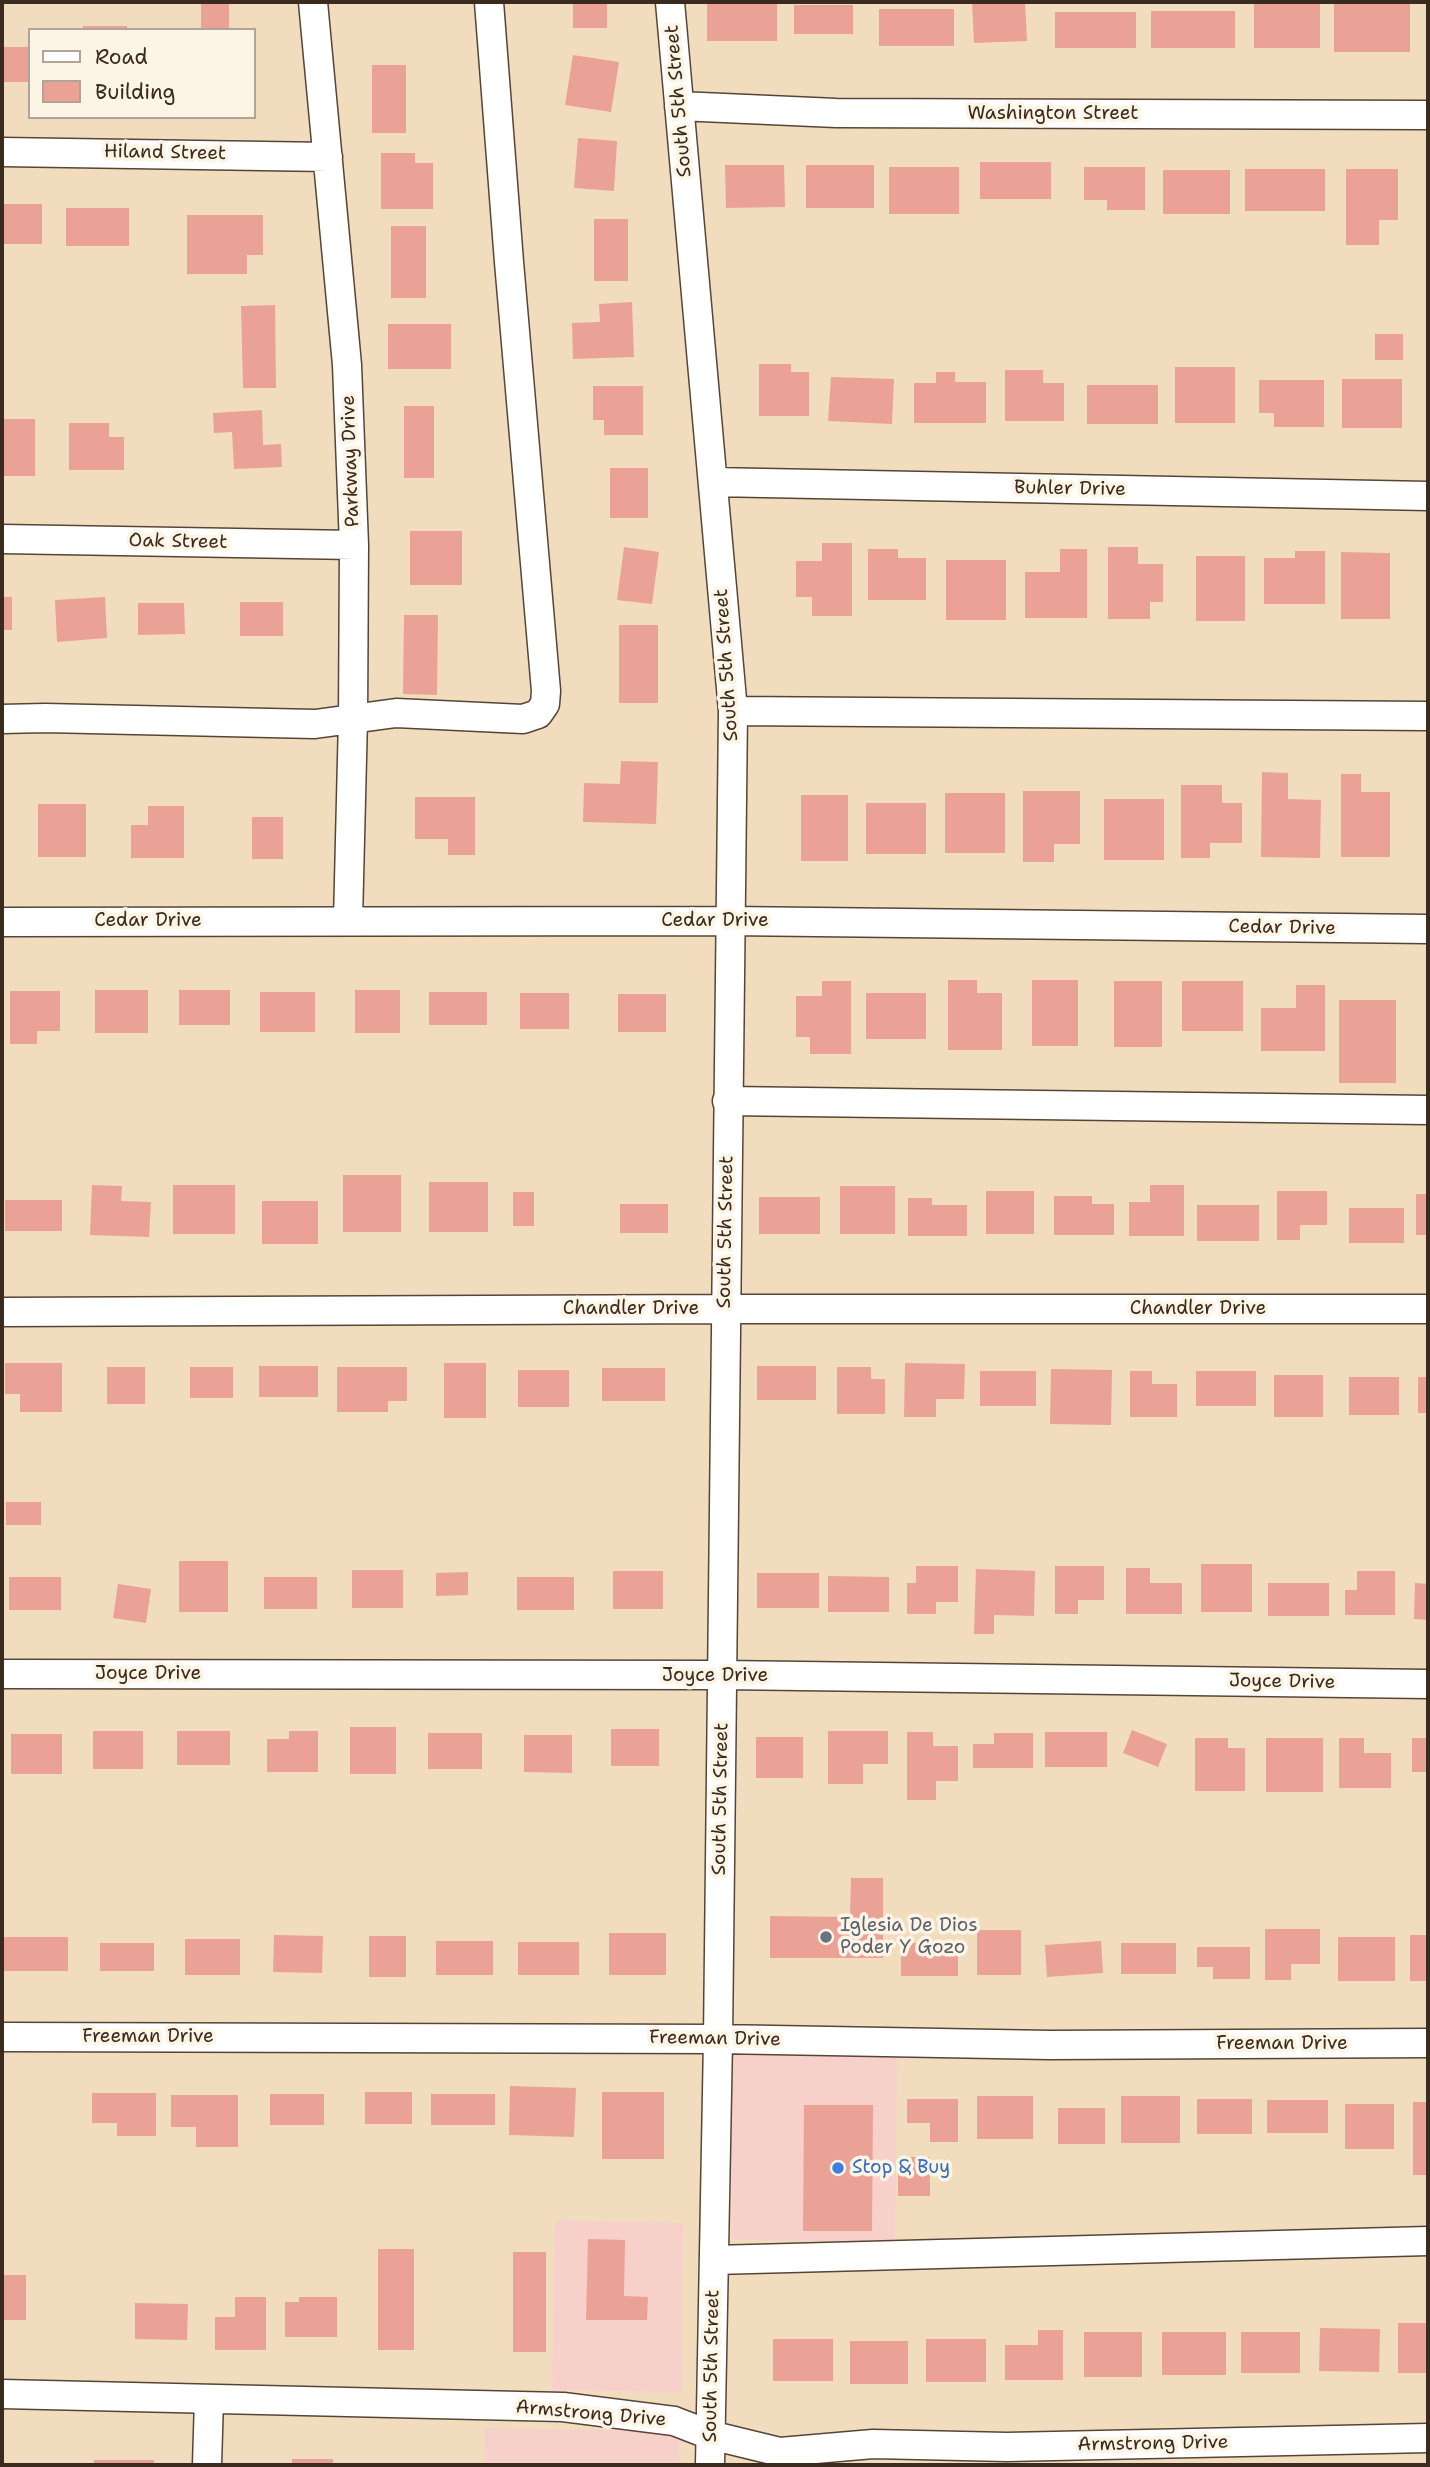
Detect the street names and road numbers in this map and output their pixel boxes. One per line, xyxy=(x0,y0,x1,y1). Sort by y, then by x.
street label: South 5th Street xyxy=(661,24,697,178)
street label: Washington Street xyxy=(967,103,1139,125)
street label: Hiland Street xyxy=(104,141,226,165)
street label: Parkway Drive xyxy=(337,394,365,528)
street label: Buhler Drive xyxy=(1014,477,1126,501)
street label: Oak Street xyxy=(128,530,228,554)
street label: South 5th Street xyxy=(710,588,744,742)
street label: Cedar Drive xyxy=(94,910,202,932)
street label: Cedar Drive xyxy=(661,910,769,932)
street label: Cedar Drive xyxy=(1228,916,1336,940)
street label: South 5th Street xyxy=(713,1155,739,1309)
street label: Chandler Drive xyxy=(563,1298,699,1320)
street label: Chandler Drive xyxy=(1130,1298,1266,1320)
street label: Joyce Drive xyxy=(95,1663,201,1685)
street label: Joyce Drive xyxy=(662,1665,768,1687)
street label: Joyce Drive xyxy=(1229,1670,1335,1694)
street label: South 5th Street xyxy=(708,1722,734,1876)
street label: Freeman Drive xyxy=(82,2026,214,2048)
street label: Freeman Drive xyxy=(649,2026,781,2052)
street label: Freeman Drive xyxy=(1216,2033,1348,2055)
street label: South 5th Street xyxy=(699,2289,725,2443)
street label: Armstrong Drive xyxy=(515,2396,667,2432)
street label: Armstrong Drive xyxy=(1077,2431,1229,2457)

